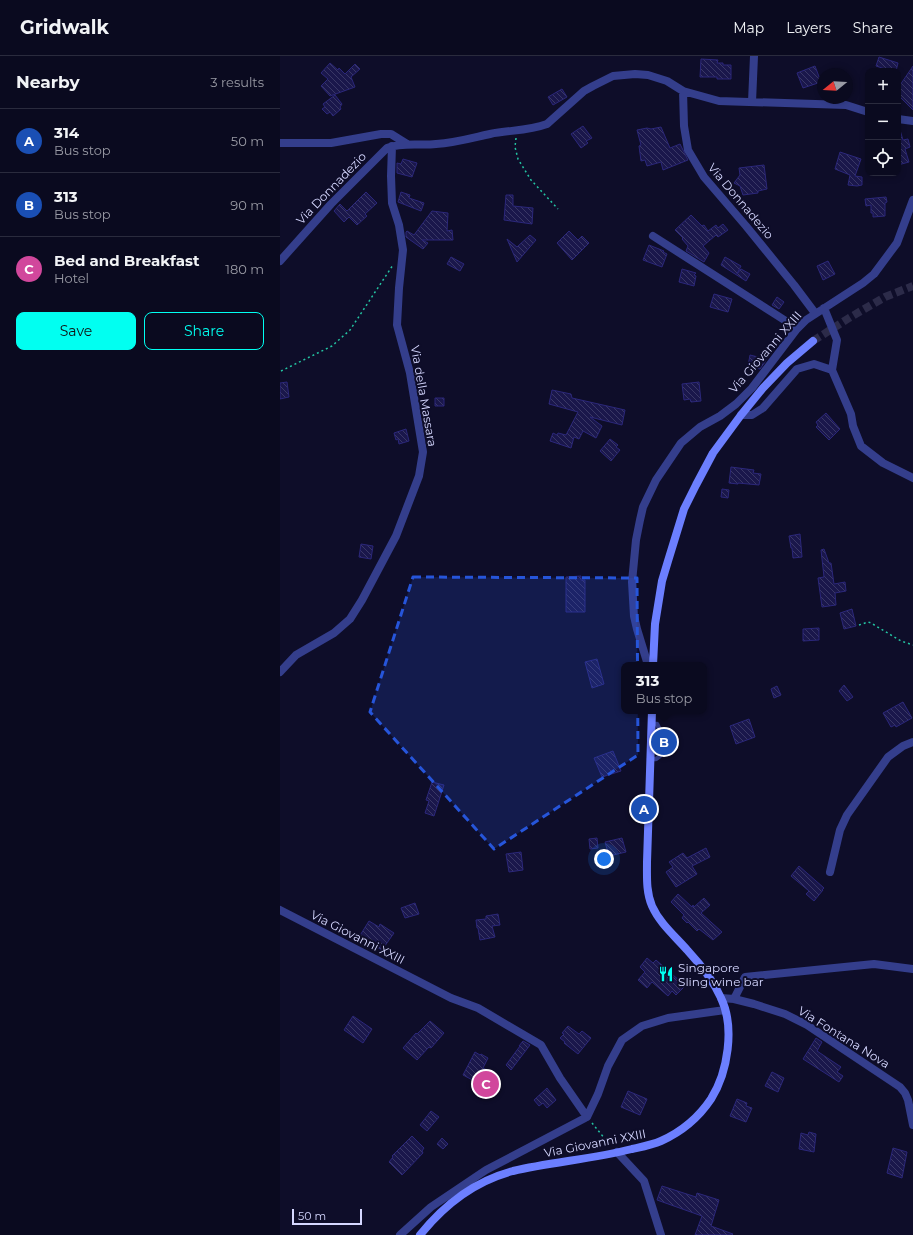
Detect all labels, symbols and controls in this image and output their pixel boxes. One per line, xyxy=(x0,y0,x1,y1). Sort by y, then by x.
text: Gridwalk xyxy=(20,16,109,39)
text: Map xyxy=(733,19,764,37)
text: Layers xyxy=(786,19,831,37)
text: Share xyxy=(853,19,893,37)
north arrow xyxy=(817,68,853,104)
map controls xyxy=(865,68,901,176)
button: + xyxy=(865,68,901,104)
text: Nearby xyxy=(16,72,80,92)
text: 3 results xyxy=(210,74,264,90)
button: − xyxy=(865,104,901,140)
text: 314 xyxy=(54,123,79,142)
text: A xyxy=(24,133,34,149)
text: 50 m xyxy=(231,133,264,149)
button: locate xyxy=(865,140,901,176)
text: Bus stop xyxy=(54,142,111,158)
street label: Via Donnadezio xyxy=(293,149,369,227)
street label: Via Donnadezio xyxy=(705,160,777,242)
text: 313 xyxy=(54,187,78,206)
text: B xyxy=(24,197,34,213)
text: 90 m xyxy=(230,197,264,213)
text: Bus stop xyxy=(54,206,111,222)
text: Bed and Breakfast xyxy=(54,251,199,270)
text: C xyxy=(24,261,34,277)
text: 180 m xyxy=(225,261,264,277)
text: Hotel xyxy=(54,270,89,286)
street label: Via Giovanni XXIII xyxy=(725,308,805,396)
button: Save xyxy=(16,312,136,350)
button: Share xyxy=(144,312,264,350)
street label: Via della Massara xyxy=(408,344,440,448)
popup xyxy=(621,662,707,714)
text: 313 xyxy=(636,671,659,690)
text: Bus stop xyxy=(636,690,692,706)
pin: B xyxy=(651,727,677,757)
pin: A xyxy=(631,794,657,824)
your location xyxy=(594,849,614,869)
street label: Via Giovanni XXIII xyxy=(308,907,408,967)
place label: Singapore Sling wine bar xyxy=(678,960,764,989)
restaurant icon: Singapore Sling wine bar xyxy=(657,965,675,983)
street label: Via Fontana Nova xyxy=(795,1003,893,1071)
pin: C xyxy=(473,1069,499,1099)
street label: Via Giovanni XXIII xyxy=(543,1126,647,1160)
scale bar xyxy=(292,1207,362,1226)
text: 50 m xyxy=(298,1209,326,1223)

